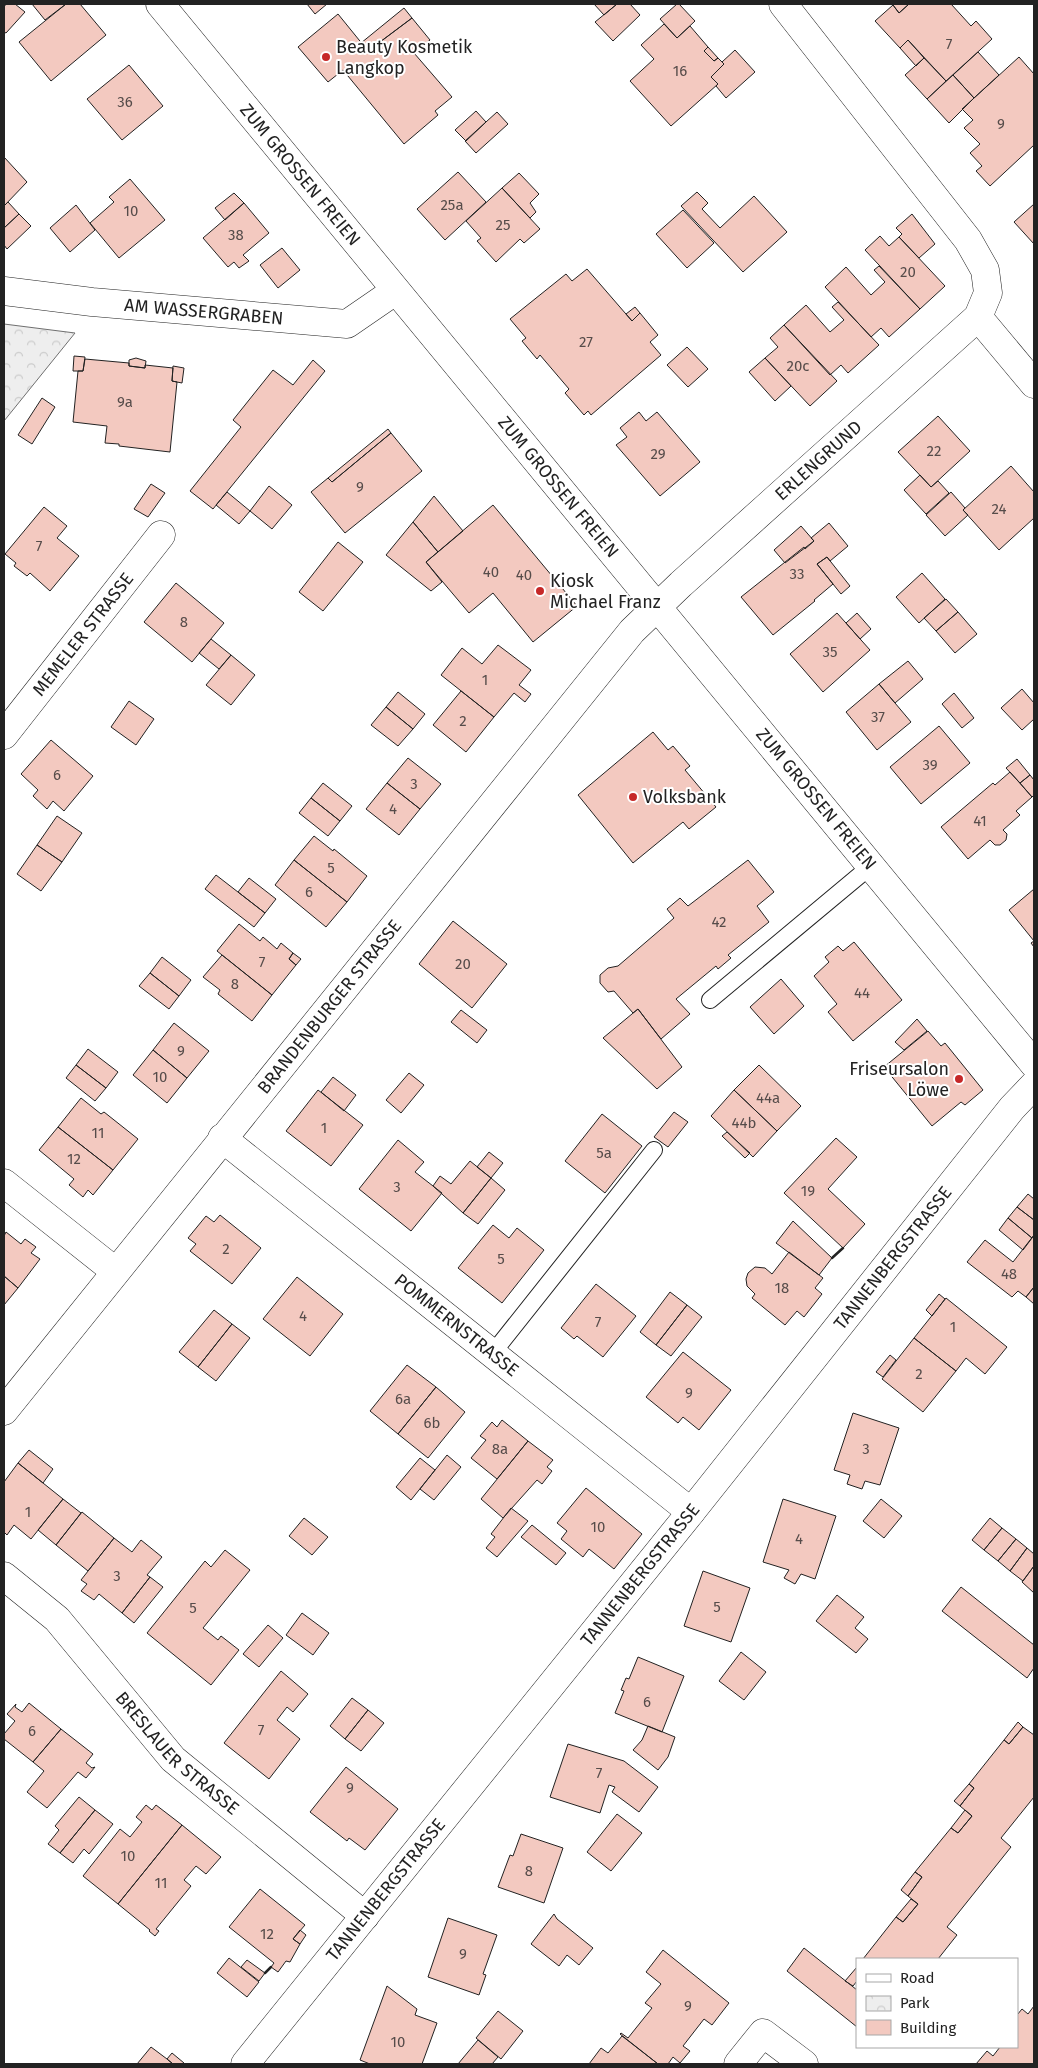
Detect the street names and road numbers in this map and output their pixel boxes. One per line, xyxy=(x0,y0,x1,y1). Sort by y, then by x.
street label: ZUM GROSSEN FREIEN xyxy=(235,99,365,250)
street label: AM WASSERGRABEN xyxy=(123,294,284,329)
street label: ZUM GROSSEN FREIEN xyxy=(493,412,623,562)
street label: ERLENGRUND xyxy=(770,416,866,505)
street label: MEMELER STRASSE xyxy=(28,568,138,700)
street label: ZUM GROSSEN FREIEN xyxy=(751,724,881,874)
street label: BRANDENBURGER STRASSE xyxy=(253,915,406,1098)
street label: TANNENBERGSTRASSE xyxy=(829,1182,956,1334)
street label: POMMERNSTRASSE xyxy=(390,1269,523,1381)
street label: TANNENBERGSTRASSE xyxy=(576,1499,704,1650)
street label: BRESLAUER STRASSE xyxy=(111,1687,244,1820)
street label: TANNENBERGSTRASSE xyxy=(322,1814,450,1966)

